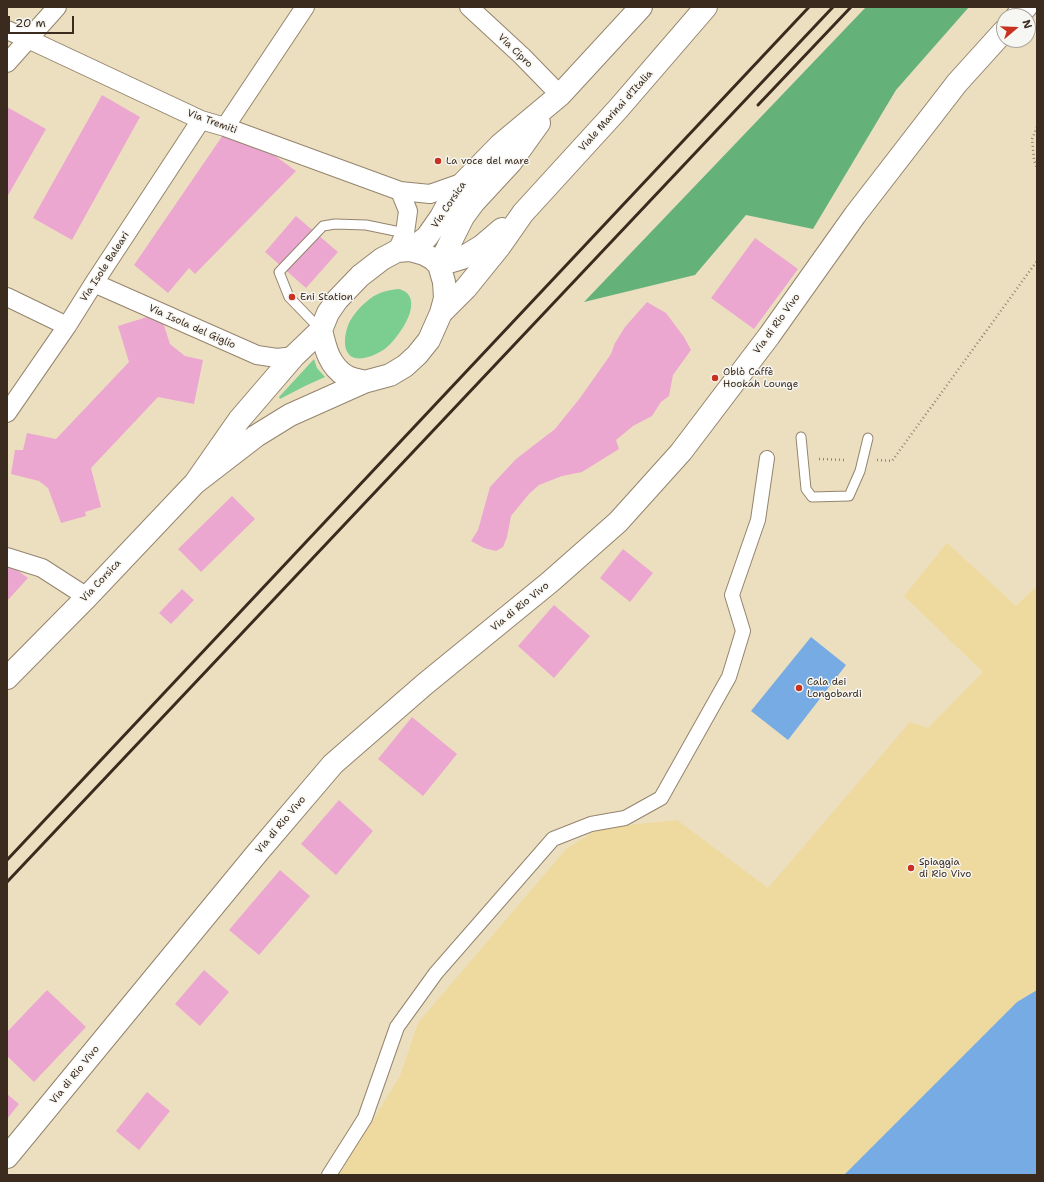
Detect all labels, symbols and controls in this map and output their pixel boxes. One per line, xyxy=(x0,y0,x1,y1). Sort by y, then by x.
scale bar xyxy=(10,8,76,34)
north arrow xyxy=(996,8,1036,48)
text: 20 m xyxy=(15,15,46,31)
text: N xyxy=(1018,18,1035,31)
street label: Via Cipro xyxy=(495,32,535,70)
street label: Viale Marinai d'Italia xyxy=(576,68,656,154)
street label: Via Tremiti xyxy=(185,107,239,137)
place label: La voce del mare xyxy=(446,155,529,167)
marker: La voce del mare xyxy=(433,156,443,166)
street label: Via Corsica xyxy=(429,179,469,231)
street label: Via Isole Baleari xyxy=(78,230,132,304)
place label: Eni Station xyxy=(300,291,353,303)
marker: Eni Station xyxy=(287,292,297,302)
street label: Via di Rio Vivo xyxy=(751,292,803,356)
street label: Via Isola del Giglio xyxy=(147,302,237,352)
place label: Oblò Caffè Hookah Lounge xyxy=(723,366,798,390)
marker: Oblò Caffè Hookah Lounge xyxy=(710,373,720,383)
street label: Via Corsica xyxy=(78,557,124,605)
street label: Via di Rio Vivo xyxy=(488,580,552,634)
place label: Cala dei Longobardi xyxy=(807,676,862,700)
marker: Cala dei Longobardi xyxy=(794,683,804,693)
street label: Via di Rio Vivo xyxy=(253,794,309,856)
place label: Spiaggia di Rio Vivo xyxy=(919,856,971,880)
marker: Spiaggia di Rio Vivo xyxy=(906,863,916,873)
street label: Via di Rio Vivo xyxy=(48,1043,102,1107)

